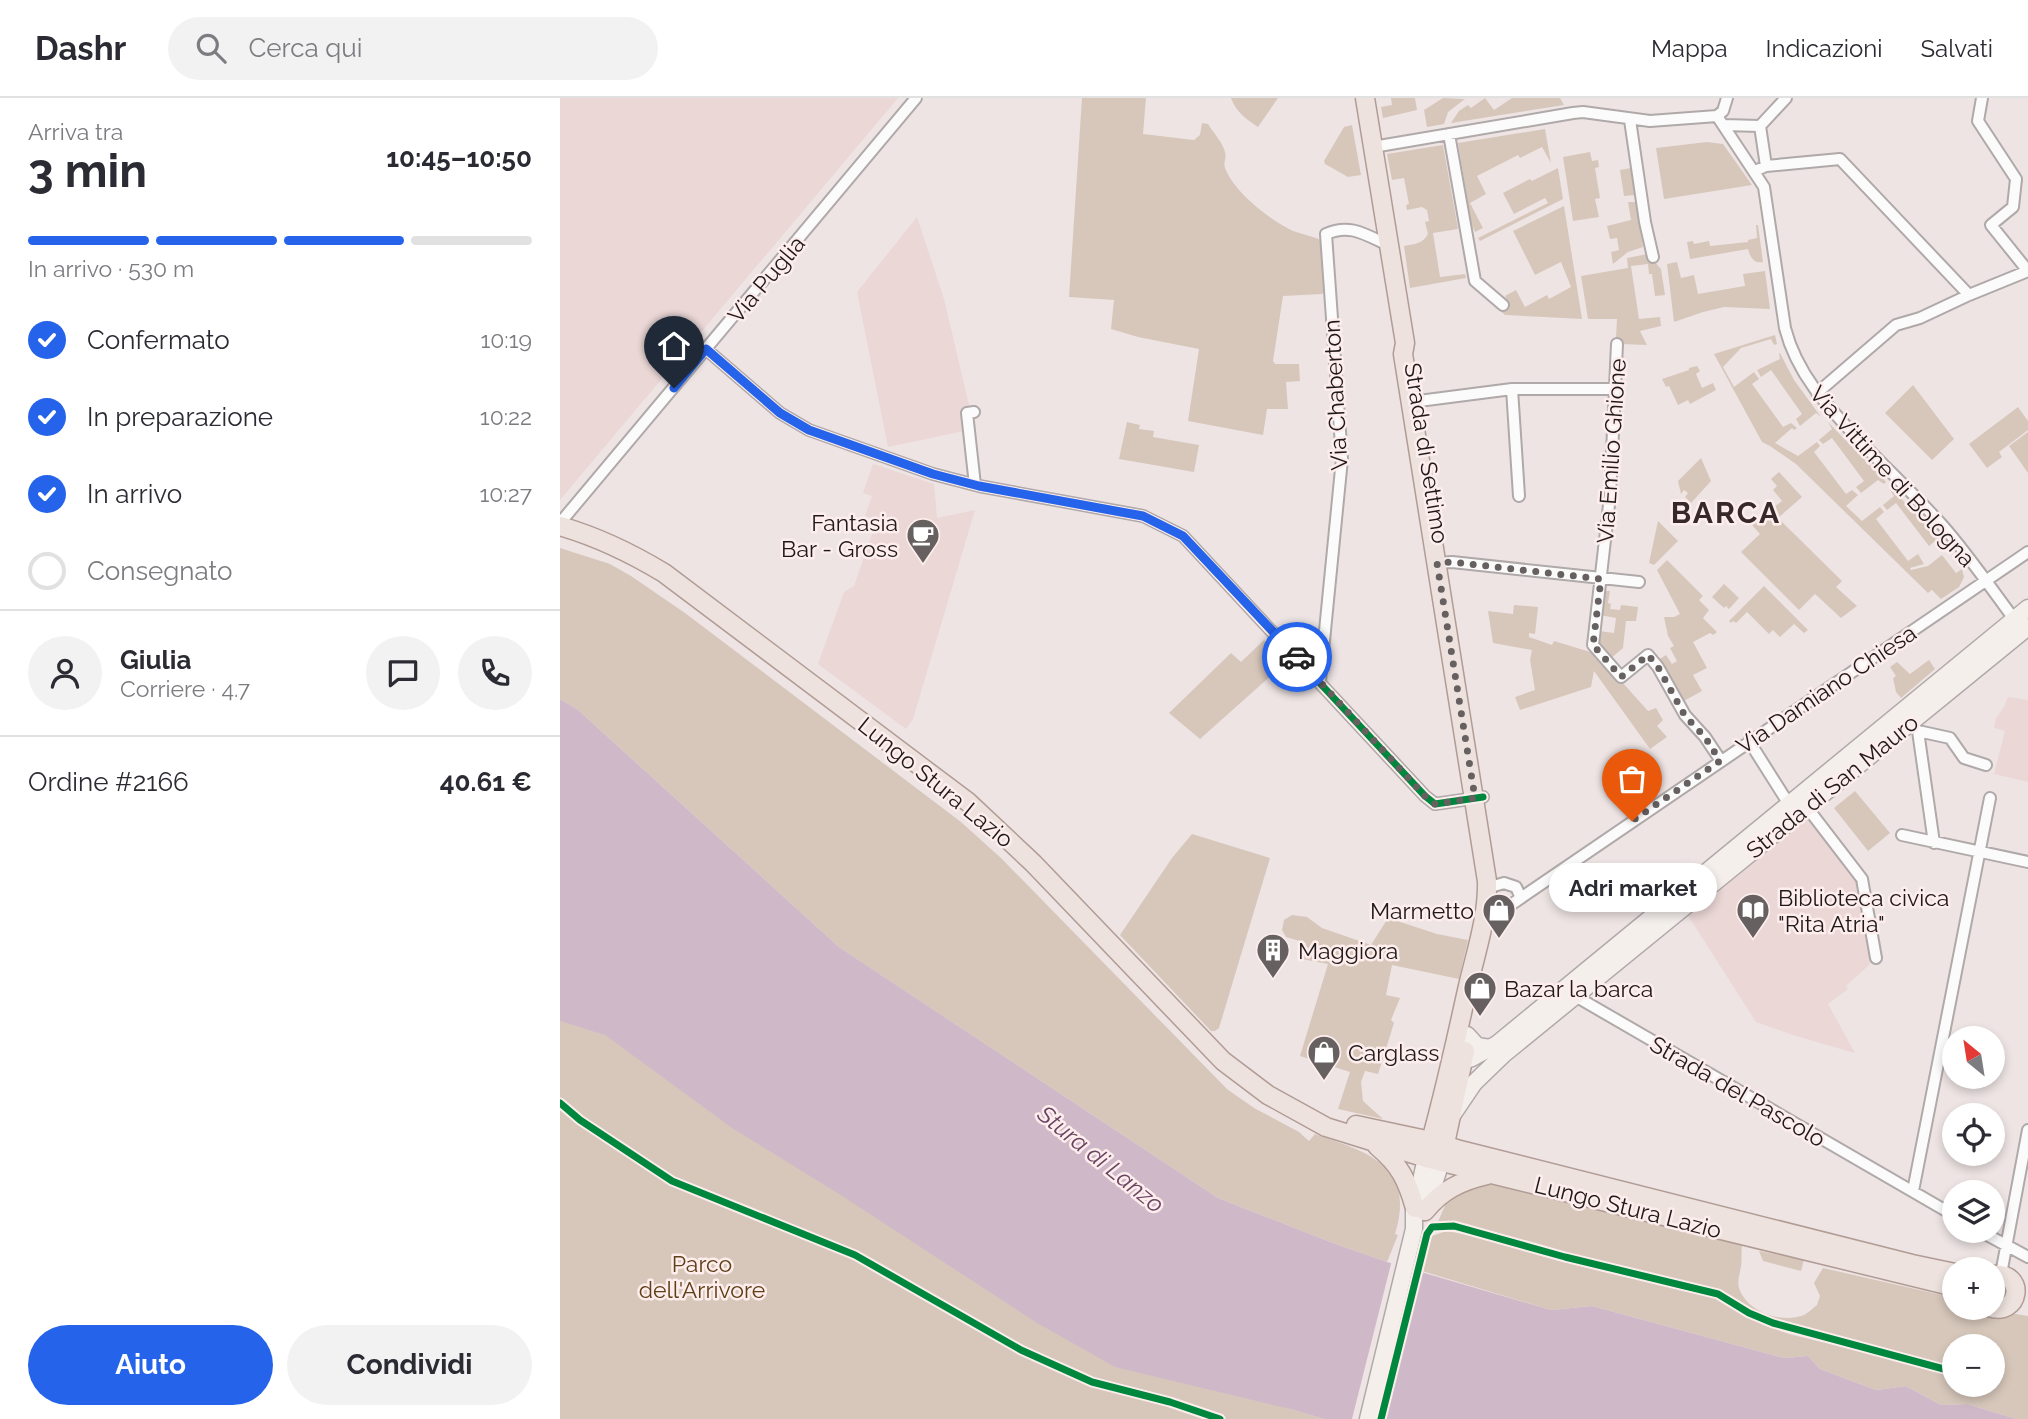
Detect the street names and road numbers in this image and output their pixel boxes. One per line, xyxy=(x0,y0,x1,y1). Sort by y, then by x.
street label: Via Puglia xyxy=(722,230,810,328)
street label: Via Chaberton xyxy=(1318,319,1352,471)
street label: Via Emilio Ghione xyxy=(1591,358,1631,544)
street label: Strada di Settimo xyxy=(1399,361,1455,545)
street label: Via Vittime di Bologna xyxy=(1805,380,1981,572)
street label: Via Damiano Chiesa xyxy=(1731,619,1921,759)
street label: Strada di San Mauro xyxy=(1741,708,1923,864)
street label: Lungo Stura Lazio xyxy=(853,711,1019,853)
street label: Strada del Pascolo xyxy=(1646,1030,1830,1152)
street label: Lungo Stura Lazio xyxy=(1532,1171,1724,1243)

